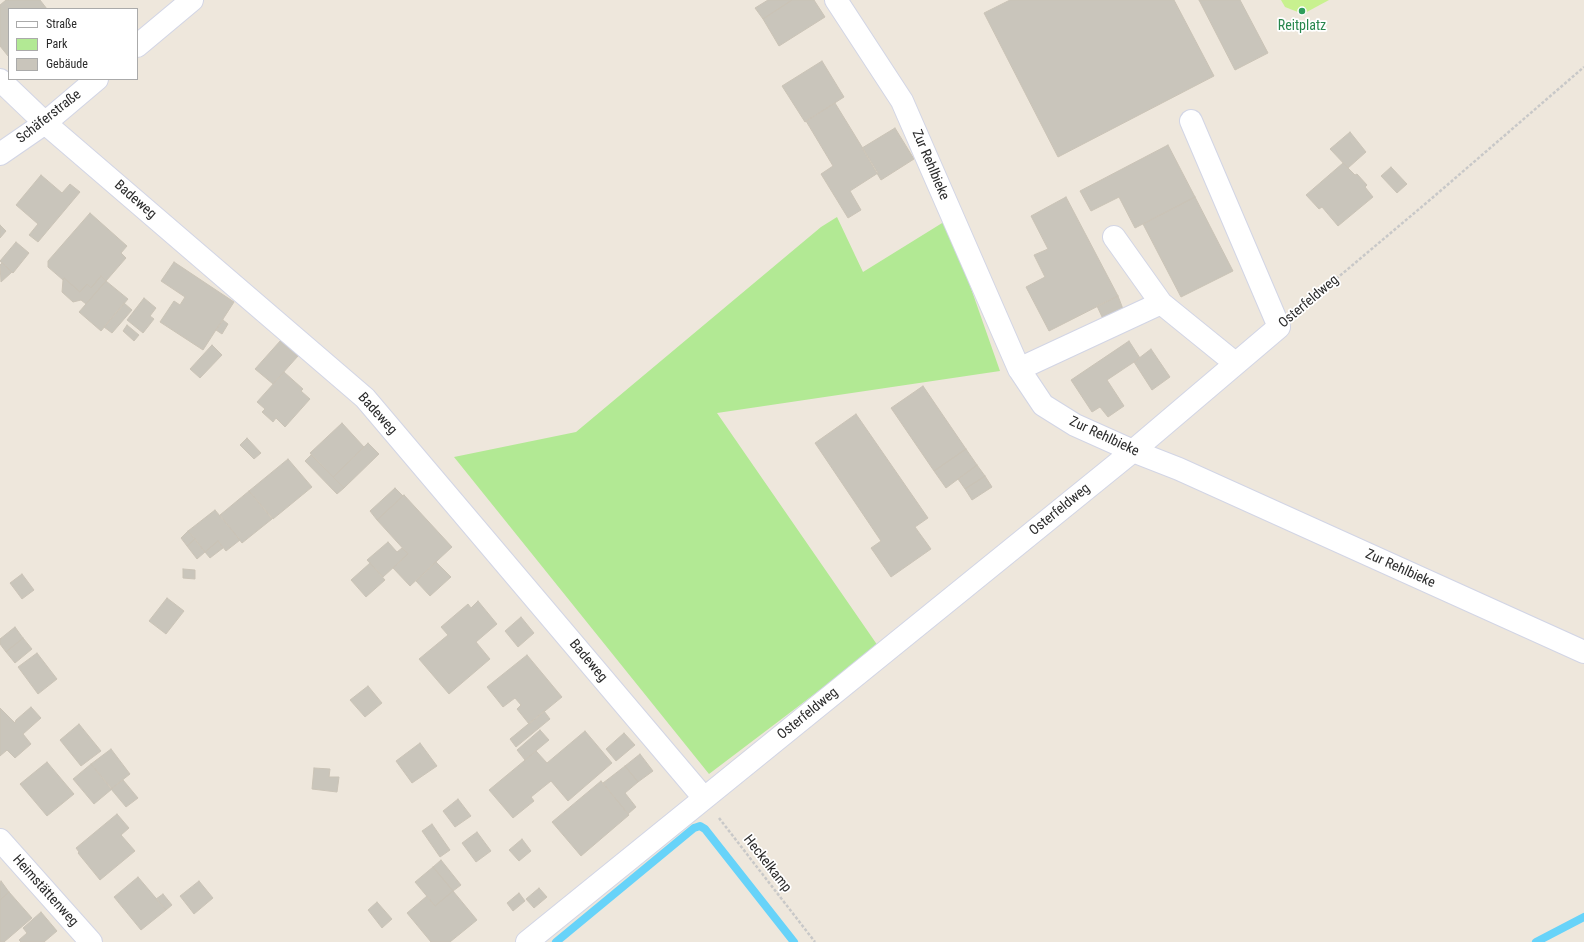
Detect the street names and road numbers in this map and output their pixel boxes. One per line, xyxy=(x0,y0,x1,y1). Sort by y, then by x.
street label: Schäferstraße xyxy=(13,87,85,147)
street label: Zur Rehlbieke xyxy=(908,127,952,203)
street label: Badeweg xyxy=(110,177,160,223)
street label: Osterfeldweg xyxy=(1275,272,1343,332)
street label: Badeweg xyxy=(354,390,400,438)
street label: Zur Rehlbieke xyxy=(1067,414,1141,460)
street label: Osterfeldweg xyxy=(1026,480,1094,540)
street label: Zur Rehlbieke xyxy=(1362,546,1438,592)
street label: Badeweg xyxy=(565,636,611,686)
street label: Osterfeldweg xyxy=(774,684,842,744)
street label: Heckelkamp xyxy=(739,832,795,896)
street label: Heimstättenweg xyxy=(9,852,81,930)

